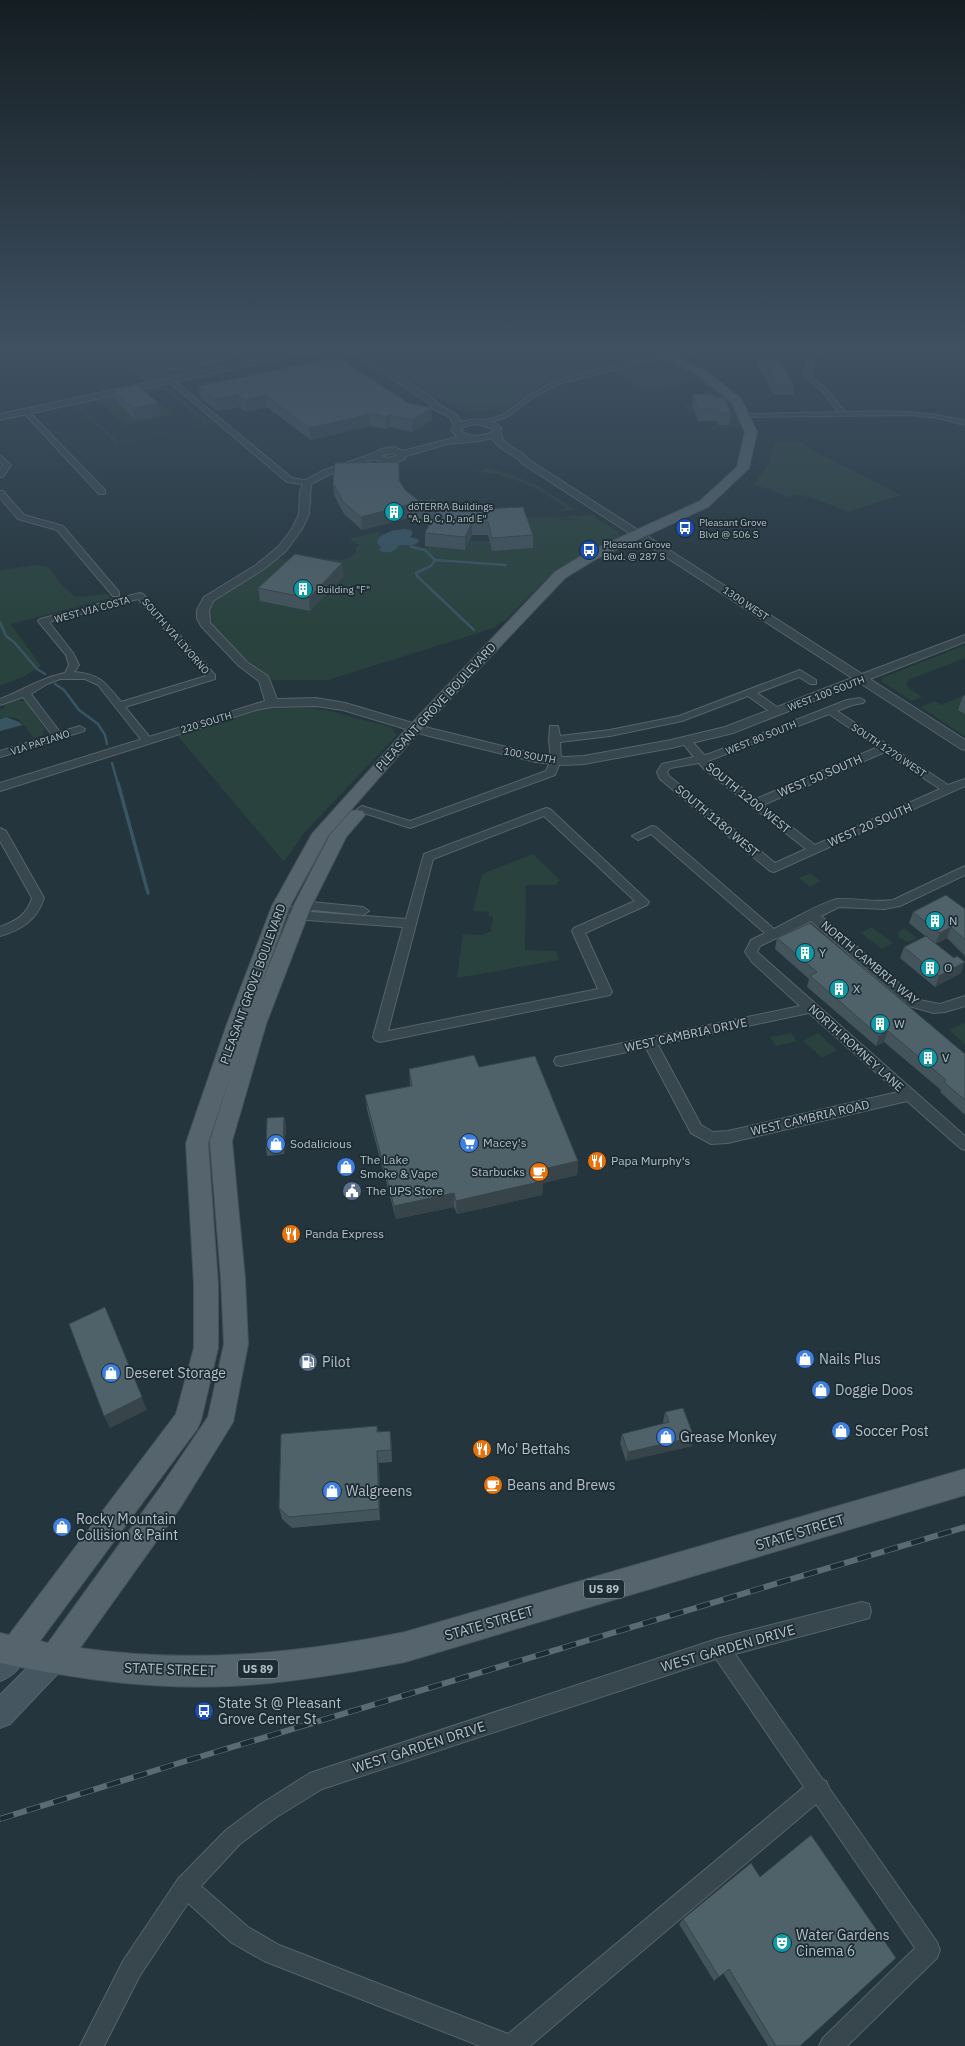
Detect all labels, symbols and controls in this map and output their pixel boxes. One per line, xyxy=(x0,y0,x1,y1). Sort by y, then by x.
place label: dōTERRA Buildings "A, B, C, D, and E" xyxy=(408,500,494,525)
building icon: dōTERRA Buildings "A, B, C, D, and E" xyxy=(383,501,405,523)
place label: Pleasant Grove Blvd @ 506 S xyxy=(699,516,767,541)
bus stop icon: Pleasant Grove Blvd @ 506 S xyxy=(674,517,696,539)
place label: Pleasant Grove Blvd. @ 287 S xyxy=(603,538,671,563)
bus stop icon: Pleasant Grove Blvd. @ 287 S xyxy=(578,539,600,561)
building icon: Building "F" xyxy=(292,578,314,600)
place label: Building "F" xyxy=(317,583,370,596)
street label: 1300 WEST xyxy=(720,583,771,624)
street label: WEST VIA COSTA xyxy=(53,593,132,626)
street label: SOUTH VIA LIVORNO xyxy=(139,596,212,677)
street label: PLEASANT GROVE BOULEVARD xyxy=(372,639,499,774)
street label: WEST 100 SOUTH xyxy=(786,673,866,714)
street label: 220 SOUTH xyxy=(179,709,233,736)
street label: WEST 80 SOUTH xyxy=(724,717,799,758)
street label: SOUTH 1270 WEST xyxy=(849,721,929,780)
street label: VIA PAPIANO xyxy=(9,727,71,758)
street label: 100 SOUTH xyxy=(503,745,557,766)
street label: WEST 50 SOUTH xyxy=(775,751,864,800)
street label: SOUTH 1200 WEST xyxy=(703,759,794,836)
street label: SOUTH 1180 WEST xyxy=(672,781,762,860)
street label: WEST 20 SOUTH xyxy=(825,799,914,850)
street label: PLEASANT GROVE BOULEVARD xyxy=(216,901,289,1066)
building icon: N xyxy=(924,910,946,932)
place label: N xyxy=(949,913,957,928)
street label: NORTH CAMBRIA WAY xyxy=(818,917,922,1008)
building icon: Y xyxy=(794,942,816,964)
place label: Y xyxy=(819,945,826,960)
building icon: O xyxy=(919,957,941,979)
place label: O xyxy=(944,960,953,975)
building icon: X xyxy=(828,978,850,1000)
place label: X xyxy=(853,981,861,996)
street label: NORTH ROMNEY LANE xyxy=(806,1001,907,1094)
building icon: W xyxy=(869,1013,891,1035)
street label: WEST CAMBRIA DRIVE xyxy=(623,1014,748,1055)
place label: W xyxy=(894,1016,905,1031)
building icon: V xyxy=(917,1047,939,1069)
place label: V xyxy=(942,1050,950,1065)
street label: WEST CAMBRIA ROAD xyxy=(749,1097,871,1138)
supermarket icon: Macey's xyxy=(458,1132,480,1154)
shop icon: Sodalicious xyxy=(265,1133,287,1155)
place label: Macey's xyxy=(483,1135,527,1150)
place label: Sodalicious xyxy=(290,1136,352,1151)
restaurant icon: Papa Murphy's xyxy=(586,1150,608,1172)
place label: The Lake Smoke & Vape xyxy=(360,1152,438,1181)
place label: Papa Murphy's xyxy=(611,1153,691,1168)
shop icon: The Lake Smoke & Vape xyxy=(335,1156,357,1178)
cafe icon: Starbucks xyxy=(528,1161,550,1183)
place label: Starbucks xyxy=(471,1164,525,1179)
public building icon: The UPS Store xyxy=(341,1180,363,1202)
place label: The UPS Store xyxy=(366,1183,444,1198)
restaurant icon: Panda Express xyxy=(280,1223,302,1245)
place label: Panda Express xyxy=(305,1226,384,1241)
shop icon: Nails Plus xyxy=(794,1348,816,1370)
place label: Nails Plus xyxy=(819,1350,881,1368)
fuel station icon: Pilot xyxy=(297,1351,319,1373)
place label: Pilot xyxy=(322,1353,351,1371)
shop icon: Deseret Storage xyxy=(100,1362,122,1384)
place label: Deseret Storage xyxy=(125,1364,226,1382)
shop icon: Doggie Doos xyxy=(810,1379,832,1401)
place label: Doggie Doos xyxy=(835,1381,914,1399)
shop icon: Soccer Post xyxy=(830,1420,852,1442)
place label: Soccer Post xyxy=(855,1422,929,1440)
shop icon: Grease Monkey xyxy=(655,1426,677,1448)
place label: Grease Monkey xyxy=(680,1428,777,1446)
restaurant icon: Mo' Bettahs xyxy=(471,1438,493,1460)
place label: Mo' Bettahs xyxy=(496,1440,571,1458)
cafe icon: Beans and Brews xyxy=(482,1474,504,1496)
place label: Beans and Brews xyxy=(507,1476,616,1494)
shop icon: Walgreens xyxy=(321,1480,343,1502)
place label: Walgreens xyxy=(346,1482,412,1500)
place label: Rocky Mountain Collision & Paint xyxy=(76,1510,178,1544)
street label: STATE STREET xyxy=(753,1510,847,1554)
shop icon: Rocky Mountain Collision & Paint xyxy=(51,1516,73,1538)
road number: US 89 xyxy=(584,1580,624,1598)
street label: STATE STREET xyxy=(442,1602,536,1644)
street label: WEST GARDEN DRIVE xyxy=(659,1620,797,1676)
street label: STATE STREET xyxy=(124,1658,216,1680)
road number: US 89 xyxy=(238,1660,278,1678)
place label: State St @ Pleasant Grove Center St xyxy=(218,1694,341,1728)
bus stop icon: State St @ Pleasant Grove Center St xyxy=(193,1700,215,1722)
street label: WEST GARDEN DRIVE xyxy=(350,1717,488,1777)
place label: Water Gardens Cinema 6 xyxy=(796,1926,890,1960)
theatre icon: Water Gardens Cinema 6 xyxy=(771,1932,793,1954)

